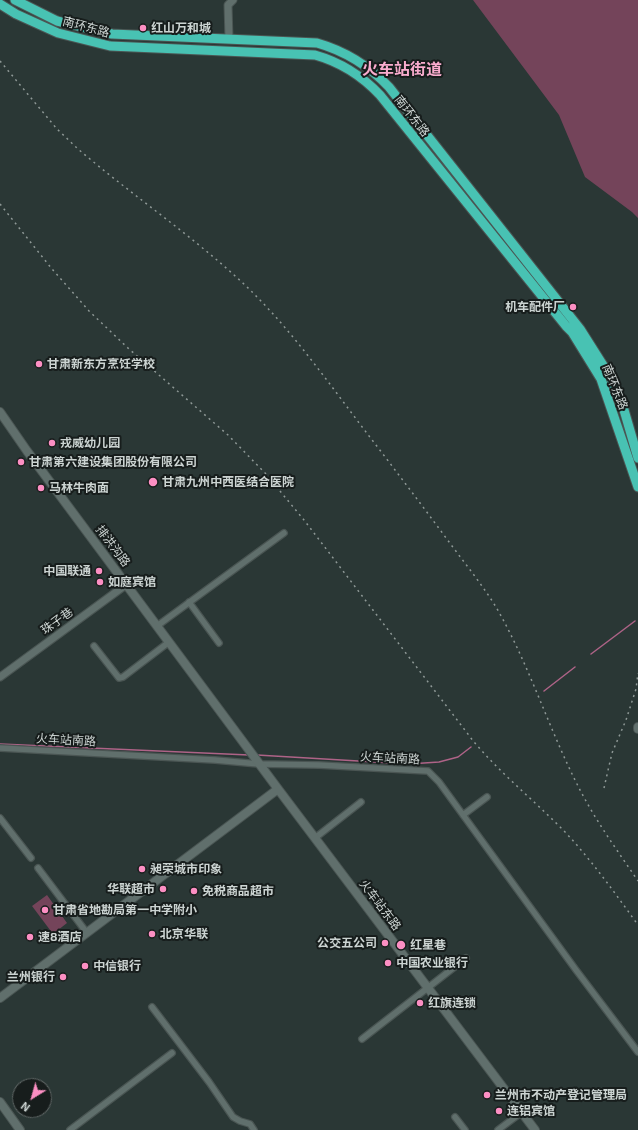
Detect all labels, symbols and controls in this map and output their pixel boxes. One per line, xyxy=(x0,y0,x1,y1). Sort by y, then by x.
street label: 南环东路 xyxy=(61,14,111,40)
place label: 红山万和城 xyxy=(151,21,211,35)
marker: 红山万和城 xyxy=(138,23,148,33)
district label: 火车站街道 xyxy=(362,60,442,80)
street label: 南环东路 xyxy=(392,93,432,139)
place label: 机车配件厂 xyxy=(505,300,565,314)
marker: 机车配件厂 xyxy=(568,302,578,312)
place label: 甘肃新东方烹饪学校 xyxy=(47,357,155,371)
marker: 甘肃新东方烹饪学校 xyxy=(34,359,44,369)
street label: 南环东路 xyxy=(599,362,631,412)
place label: 戎威幼儿园 xyxy=(60,436,120,450)
marker: 戎威幼儿园 xyxy=(47,438,57,448)
place label: 甘肃第六建设集团股份有限公司 xyxy=(29,455,197,469)
marker: 甘肃第六建设集团股份有限公司 xyxy=(16,457,26,467)
place label: 甘肃九州中西医结合医院 xyxy=(162,475,294,489)
marker: 甘肃九州中西医结合医院 xyxy=(147,476,159,488)
place label: 马林牛肉面 xyxy=(49,481,109,495)
marker: 马林牛肉面 xyxy=(36,483,46,493)
street label: 排洪沟路 xyxy=(93,522,133,570)
place label: 中国联通 xyxy=(43,564,91,578)
marker: 中国联通 xyxy=(94,566,104,576)
place label: 如庭宾馆 xyxy=(108,575,156,589)
marker: 如庭宾馆 xyxy=(95,577,105,587)
street label: 珠子巷 xyxy=(38,605,76,637)
street label: 火车站南路 xyxy=(36,731,96,749)
street label: 火车站南路 xyxy=(360,749,420,767)
place label: 昶荣城市印象 xyxy=(150,862,222,876)
marker: 昶荣城市印象 xyxy=(137,864,147,874)
street label: 火车站东路 xyxy=(356,877,404,933)
place label: 华联超市 xyxy=(107,882,155,896)
marker: 华联超市 xyxy=(158,884,168,894)
place label: 免税商品超市 xyxy=(202,884,274,898)
marker: 免税商品超市 xyxy=(189,886,199,896)
place label: 甘肃省地勘局第一中学附小 xyxy=(53,903,197,917)
marker: 甘肃省地勘局第一中学附小 xyxy=(40,905,50,915)
place label: 北京华联 xyxy=(160,927,208,941)
marker: 北京华联 xyxy=(147,929,157,939)
place label: 速8酒店 xyxy=(38,930,81,944)
marker: 速8酒店 xyxy=(25,932,35,942)
place label: 公交五公司 xyxy=(317,936,377,950)
marker: 公交五公司 xyxy=(380,938,390,948)
place label: 红星巷 xyxy=(410,938,446,952)
marker: 红星巷 xyxy=(395,939,407,951)
place label: 中国农业银行 xyxy=(396,956,468,970)
marker: 中国农业银行 xyxy=(383,958,393,968)
place label: 中信银行 xyxy=(93,959,141,973)
marker: 中信银行 xyxy=(80,961,90,971)
place label: 兰州银行 xyxy=(7,970,55,984)
marker: 兰州银行 xyxy=(58,972,68,982)
place label: 红旗连锁 xyxy=(428,996,476,1010)
marker: 红旗连锁 xyxy=(415,998,425,1008)
north arrow xyxy=(12,1078,52,1118)
place label: 兰州市不动产登记管理局 xyxy=(495,1088,627,1102)
marker: 兰州市不动产登记管理局 xyxy=(482,1090,492,1100)
text: N xyxy=(18,1100,32,1115)
place label: 连铝宾馆 xyxy=(507,1104,555,1118)
marker: 连铝宾馆 xyxy=(494,1106,504,1116)

